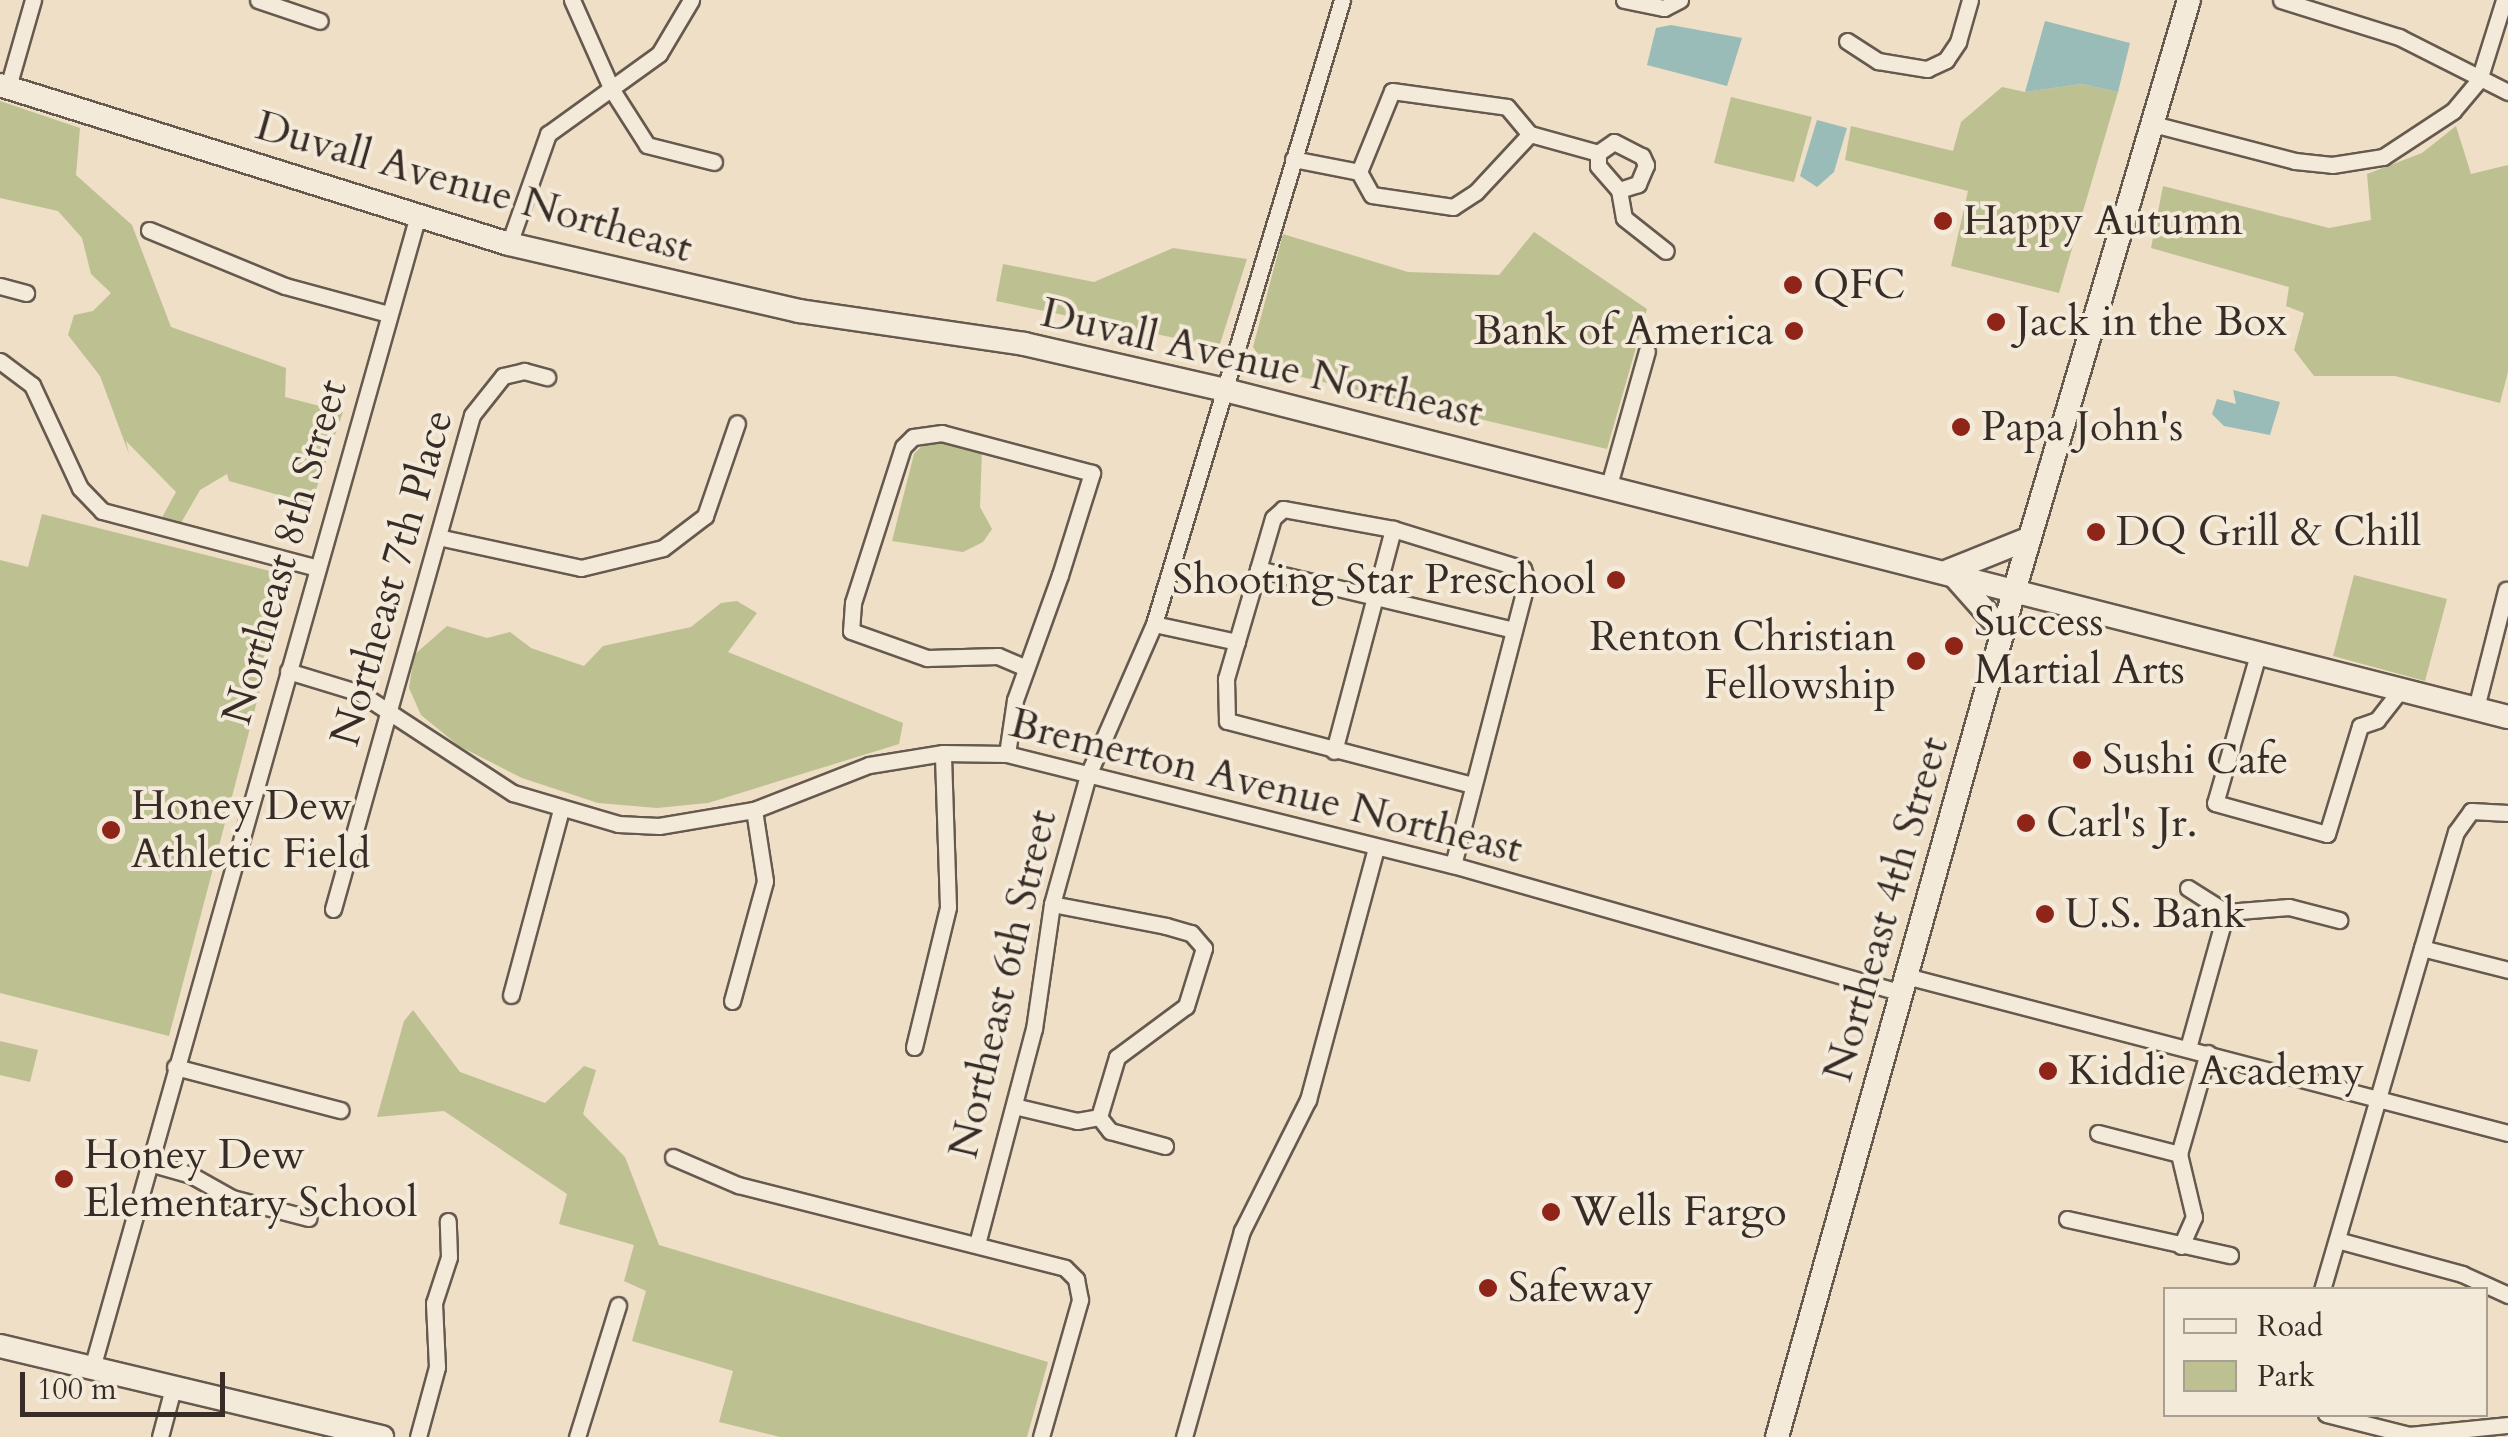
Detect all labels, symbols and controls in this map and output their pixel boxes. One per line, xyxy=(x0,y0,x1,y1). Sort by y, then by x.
street label: Duvall Avenue Northeast xyxy=(250,101,698,273)
place label: Happy Autumn xyxy=(1963,196,2243,246)
marker: Happy Autumn xyxy=(1932,210,1954,232)
place label: QFC xyxy=(1813,260,1905,310)
marker: QFC xyxy=(1782,274,1804,296)
street label: Duvall Avenue Northeast xyxy=(1036,288,1488,438)
place label: Jack in the Box xyxy=(2016,297,2287,347)
place label: Bank of America xyxy=(1474,306,1774,356)
marker: Jack in the Box xyxy=(1985,311,2007,333)
marker: Bank of America xyxy=(1783,320,1805,342)
street label: Northeast 8th Street xyxy=(212,374,358,730)
place label: Papa John's xyxy=(1981,402,2183,452)
street label: Northeast 7th Place xyxy=(320,404,464,752)
marker: Papa John's xyxy=(1950,416,1972,438)
place label: DQ Grill & Chill xyxy=(2116,507,2422,557)
marker: DQ Grill & Chill xyxy=(2085,521,2107,543)
place label: Shooting Star Preschool xyxy=(1172,555,1596,605)
marker: Shooting Star Preschool xyxy=(1605,569,1627,591)
place label: Success Martial Arts xyxy=(1974,597,2185,696)
place label: Renton Christian Fellowship xyxy=(1589,612,1896,710)
marker: Success Martial Arts xyxy=(1943,635,1965,657)
marker: Renton Christian Fellowship xyxy=(1905,650,1927,672)
street label: Bremerton Avenue Northeast xyxy=(1005,698,1527,874)
street label: Northeast 4th Street xyxy=(1813,731,1959,1087)
place label: Sushi Cafe xyxy=(2102,735,2288,785)
marker: Sushi Cafe xyxy=(2071,749,2093,771)
place label: Honey Dew Athletic Field xyxy=(131,781,370,879)
place label: Carl's Jr. xyxy=(2046,798,2197,848)
street label: Northeast 6th Street xyxy=(938,805,1068,1163)
marker: Carl's Jr. xyxy=(2015,812,2037,834)
marker: Honey Dew Athletic Field xyxy=(100,819,122,841)
place label: U.S. Bank xyxy=(2065,889,2246,939)
marker: U.S. Bank xyxy=(2034,903,2056,925)
place label: Kiddie Academy xyxy=(2068,1046,2364,1096)
marker: Kiddie Academy xyxy=(2037,1060,2059,1082)
place label: Honey Dew Elementary School xyxy=(84,1130,418,1228)
marker: Honey Dew Elementary School xyxy=(53,1168,75,1190)
place label: Wells Fargo xyxy=(1571,1187,1787,1237)
marker: Wells Fargo xyxy=(1540,1201,1562,1223)
place label: Safeway xyxy=(1508,1263,1653,1313)
marker: Safeway xyxy=(1477,1277,1499,1299)
legend xyxy=(2163,1287,2488,1417)
text: Road xyxy=(2257,1306,2323,1347)
scale bar xyxy=(25,1352,230,1414)
text: Park xyxy=(2257,1356,2315,1397)
text: 100 m xyxy=(37,1369,117,1410)

